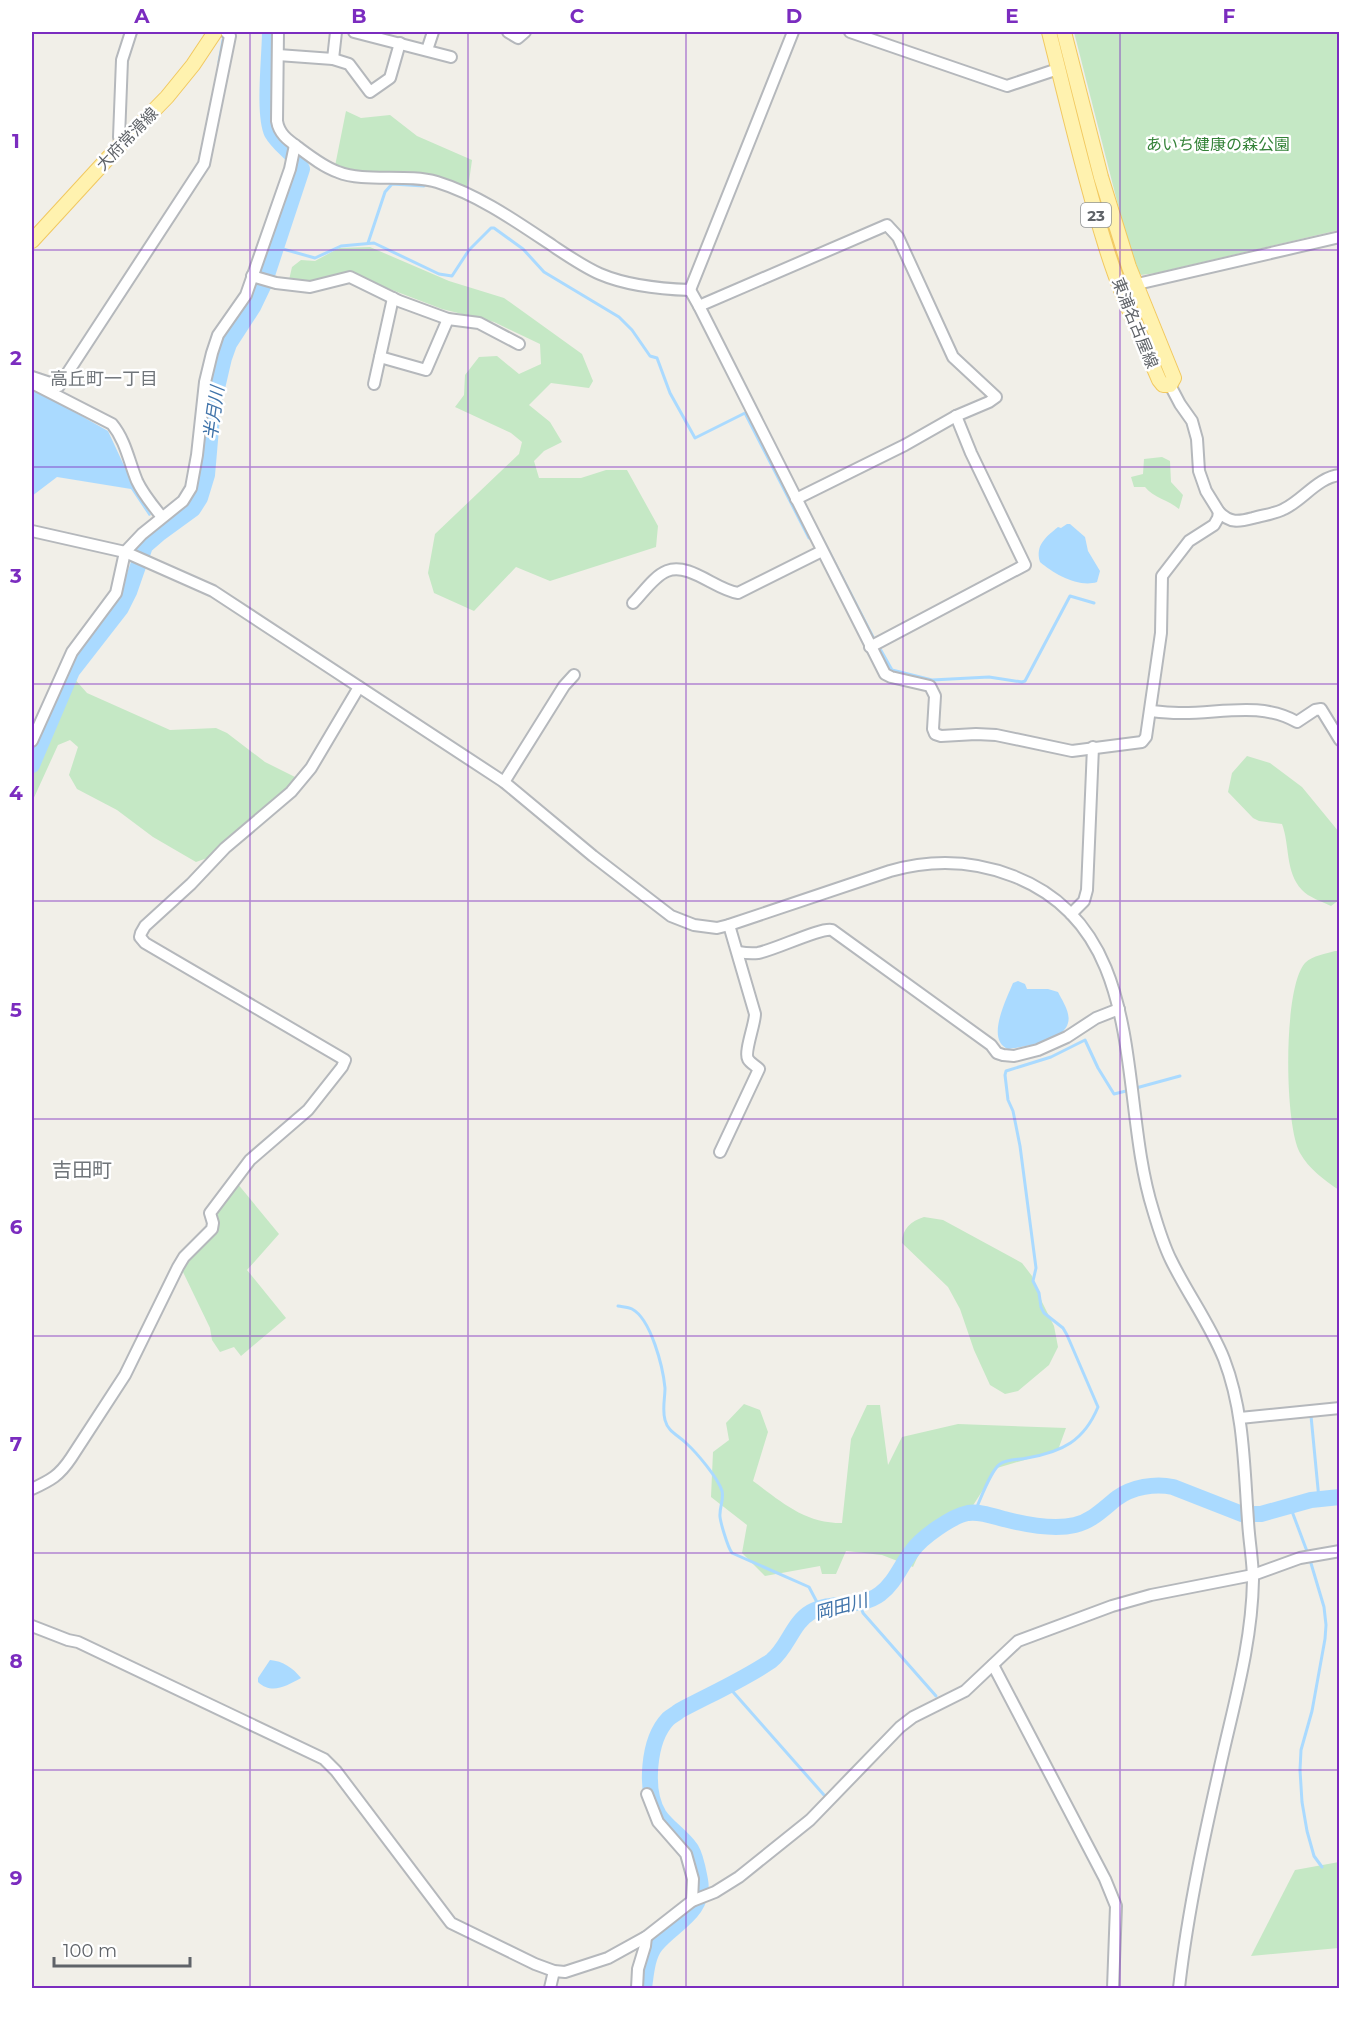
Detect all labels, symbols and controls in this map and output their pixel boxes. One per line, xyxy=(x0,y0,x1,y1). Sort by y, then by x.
text: A xyxy=(133,4,150,28)
text: B xyxy=(351,4,367,28)
text: C xyxy=(570,4,585,28)
text: D xyxy=(786,4,802,28)
text: E xyxy=(1005,4,1019,28)
text: F xyxy=(1223,4,1236,28)
street label: 大府常滑線 xyxy=(92,104,162,174)
text: 1 xyxy=(12,129,20,153)
park label: あいち健康の森公園 xyxy=(1146,135,1290,154)
road number: 23 xyxy=(1081,203,1111,227)
street label: 東浦名古屋線 xyxy=(1108,275,1162,371)
text: 2 xyxy=(10,346,22,370)
district label: 高丘町一丁目 xyxy=(50,368,158,390)
water label: 半月川 xyxy=(199,383,229,441)
text: 3 xyxy=(9,564,22,588)
text: 4 xyxy=(9,781,23,805)
text: 5 xyxy=(10,998,22,1022)
district label: 吉田町 xyxy=(52,1158,112,1182)
text: 6 xyxy=(10,1215,23,1239)
text: 7 xyxy=(10,1432,22,1456)
water label: 岡田川 xyxy=(812,1589,872,1625)
text: 8 xyxy=(9,1649,23,1673)
text: 9 xyxy=(10,1866,22,1890)
scale bar xyxy=(54,1930,190,1968)
text: 100 m xyxy=(63,1940,117,1962)

